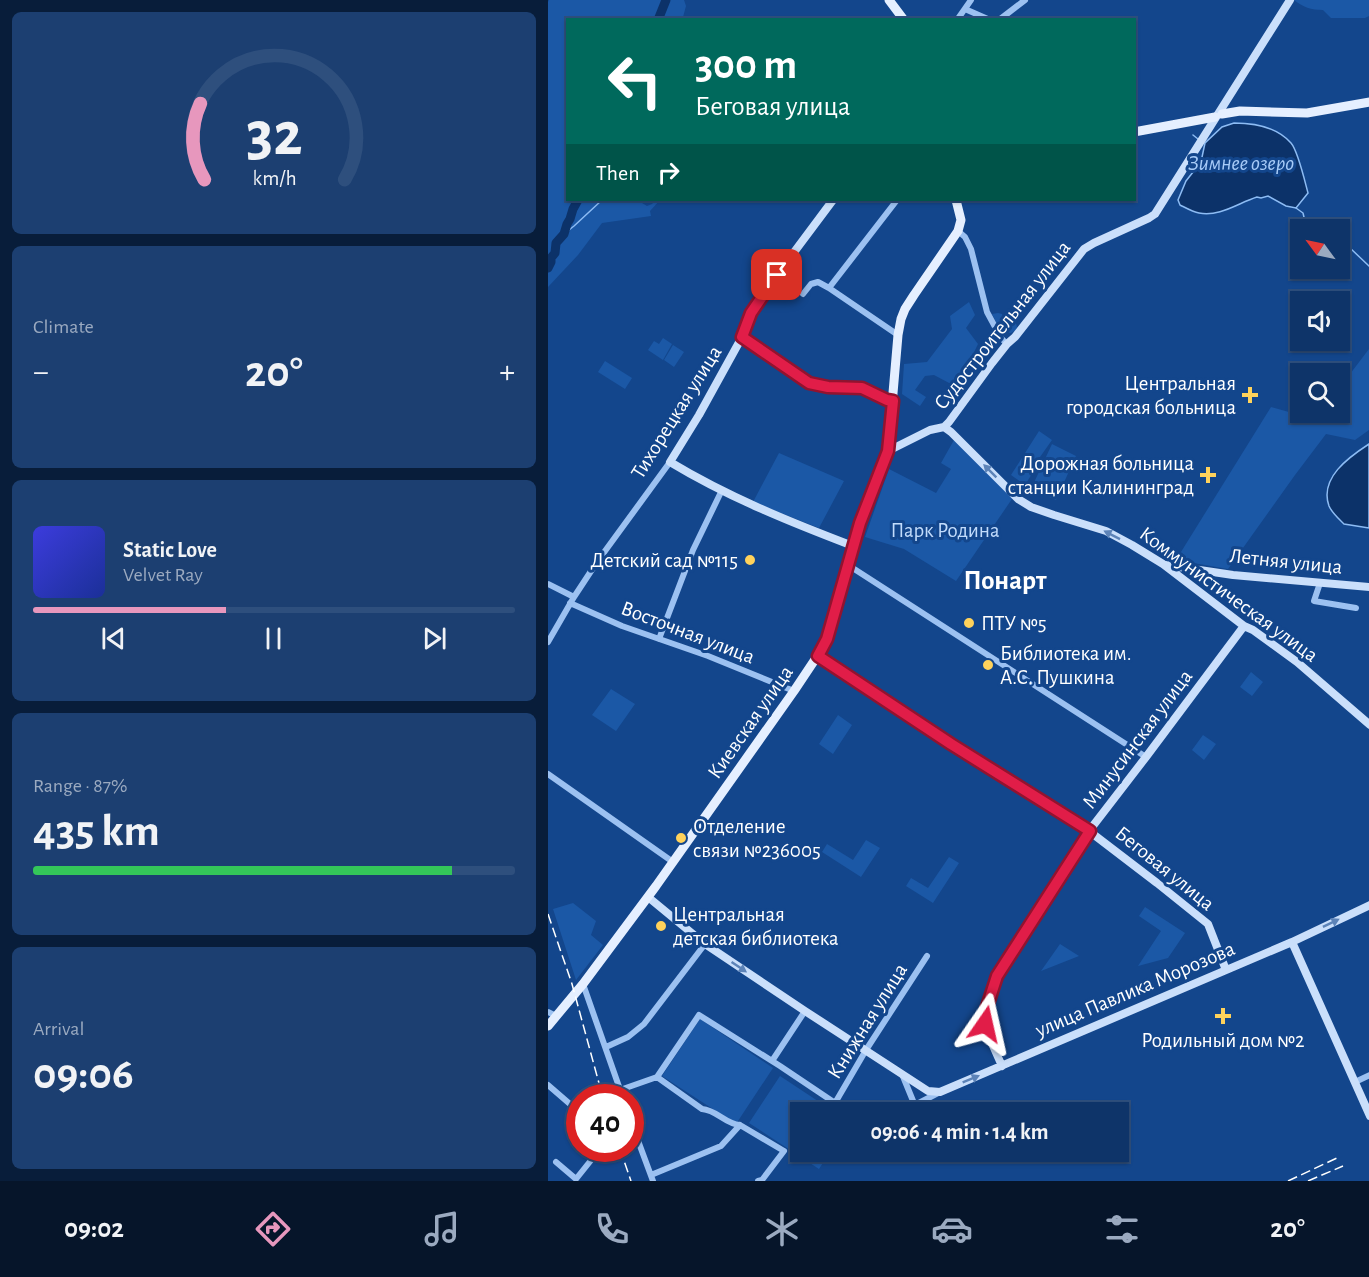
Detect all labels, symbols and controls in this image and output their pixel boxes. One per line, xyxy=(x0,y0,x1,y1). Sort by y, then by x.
icon: left xyxy=(596,42,674,120)
text: 300 m xyxy=(695,44,797,86)
text: Беговая улица xyxy=(695,93,850,120)
text: 32 xyxy=(246,104,302,166)
water label: Зимнее озеро xyxy=(1188,152,1294,175)
icon: right xyxy=(652,156,685,189)
text: Then xyxy=(596,162,640,184)
text: km/h xyxy=(252,168,296,189)
north arrow xyxy=(1290,219,1350,279)
map controls xyxy=(1290,219,1350,423)
street label: Судостроительная улица xyxy=(930,237,1075,414)
pin xyxy=(751,249,802,300)
icon: arrive xyxy=(760,258,793,291)
button: sound xyxy=(1290,291,1350,351)
text: Climate xyxy=(33,317,94,337)
street label: Тихорецкая улица xyxy=(627,342,726,482)
text: 20° xyxy=(245,350,303,395)
text: − xyxy=(33,356,49,389)
text: + xyxy=(499,356,515,389)
button: search xyxy=(1290,363,1350,423)
place label: Центральная городская больница xyxy=(1066,373,1236,418)
marker: Центральная городская больница xyxy=(1241,386,1259,404)
place label: Дорожная больница станции Калининград xyxy=(1008,453,1194,498)
one-way arrow xyxy=(982,464,997,478)
marker: Дорожная больница станции Калининград xyxy=(1199,466,1217,484)
park label: Парк Родина xyxy=(890,520,1000,541)
street label: Коммунистическая улица xyxy=(1136,523,1322,666)
one-way arrow xyxy=(1104,530,1121,540)
text: Static Love xyxy=(123,539,217,561)
street label: Летняя улица xyxy=(1229,545,1344,578)
place label: Детский сад №115 xyxy=(590,550,738,571)
marker: Детский сад №115 xyxy=(743,553,757,567)
text: Velvet Ray xyxy=(123,565,203,585)
district label: Понарт xyxy=(964,567,1047,594)
street label: Восточная улица xyxy=(618,597,758,668)
place label: ПТУ №5 xyxy=(981,613,1047,634)
marker: ПТУ №5 xyxy=(962,616,976,630)
icon: previous xyxy=(97,622,130,655)
icon: pause xyxy=(257,622,290,655)
icon: next xyxy=(418,622,451,655)
place label: Библиотека им. А.С. Пушкина xyxy=(1000,643,1132,688)
marker: Библиотека им. А.С. Пушкина xyxy=(981,658,995,672)
street label: Киевская улица xyxy=(704,662,797,783)
street label: Минусинская улица xyxy=(1078,666,1197,813)
text: Range · 87% xyxy=(33,776,128,796)
text: 435 km xyxy=(33,809,160,854)
place label: Отделение связи №236005 xyxy=(693,816,821,861)
street label: Беговая улица xyxy=(1111,822,1219,915)
marker: Отделение связи №236005 xyxy=(674,831,688,845)
place label: Центральная детская библиотека xyxy=(673,904,839,949)
marker: Центральная детская библиотека xyxy=(654,919,668,933)
one-way arrow xyxy=(1322,919,1339,928)
street label: улица Павлика Морозова xyxy=(1032,938,1238,1041)
street label: Книжная улица xyxy=(824,960,911,1083)
one-way arrow xyxy=(730,961,747,972)
position arrow xyxy=(953,992,1017,1056)
marker: Родильный дом №2 xyxy=(1214,1007,1232,1025)
text: Arrival xyxy=(33,1019,84,1039)
place label: Родильный дом №2 xyxy=(1141,1030,1305,1051)
text: 09:06 xyxy=(33,1052,134,1097)
one-way arrow xyxy=(962,1074,980,1083)
speed limit sign: 40 xyxy=(566,1084,644,1162)
text: 09:06 · 4 min · 1.4 km xyxy=(870,1121,1049,1143)
icon: directions xyxy=(252,1208,294,1250)
icon: music xyxy=(421,1208,463,1250)
icon: phone xyxy=(591,1208,633,1250)
icon: climate xyxy=(761,1208,803,1250)
icon: car xyxy=(931,1208,973,1250)
icon: filters xyxy=(1101,1208,1143,1250)
text: 09:02 xyxy=(64,1215,124,1242)
text: 20° xyxy=(1270,1215,1305,1242)

